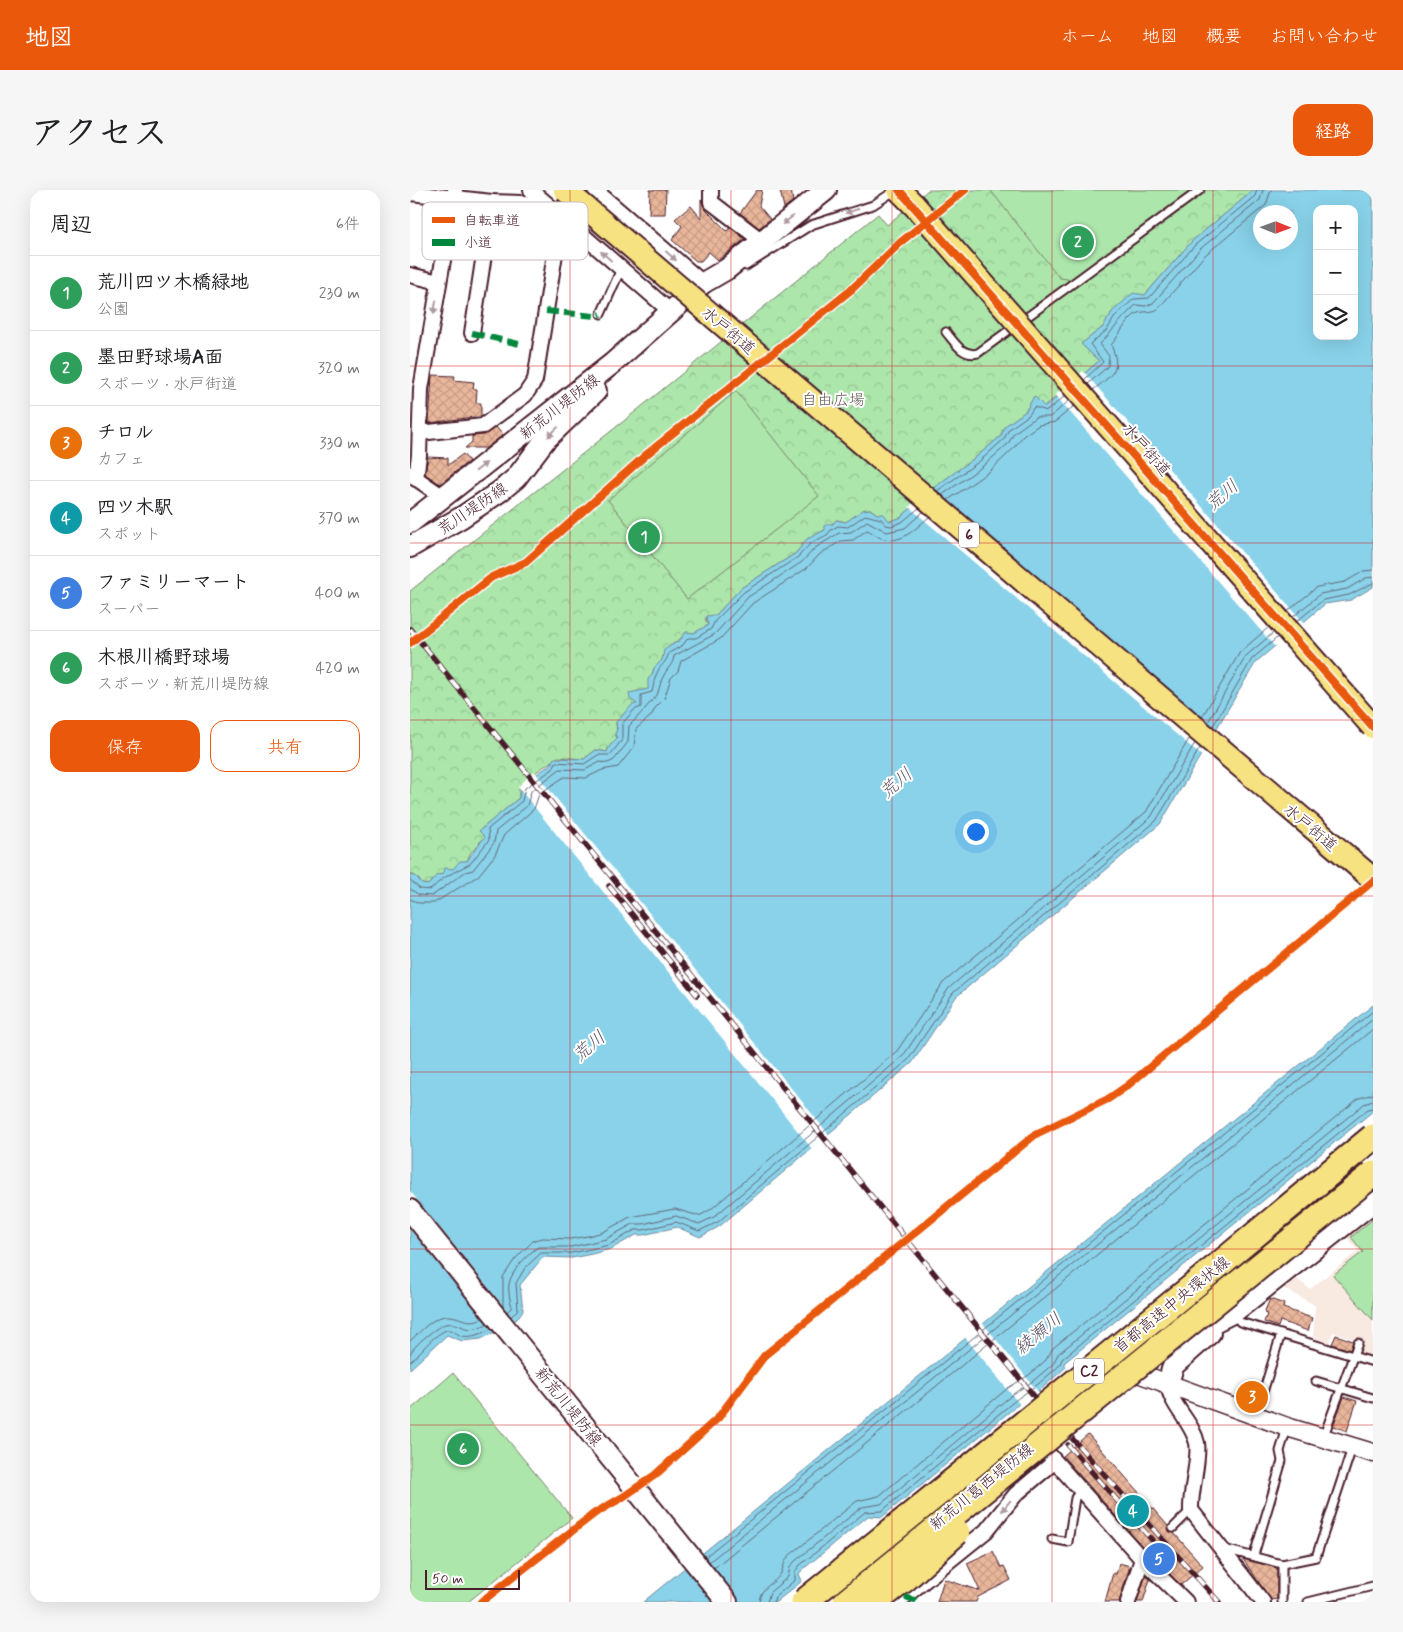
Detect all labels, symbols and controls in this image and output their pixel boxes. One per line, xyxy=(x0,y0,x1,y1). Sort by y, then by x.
text: 地図 xyxy=(25,23,73,54)
text: ホーム xyxy=(1061,25,1114,49)
text: 地図 xyxy=(1142,25,1178,49)
text: 概要 xyxy=(1206,25,1242,49)
text: お問い合わせ xyxy=(1270,25,1378,49)
button: 経路 xyxy=(1293,104,1373,156)
text: アクセス xyxy=(30,111,168,157)
legend xyxy=(422,202,588,260)
north arrow xyxy=(1253,205,1298,250)
map controls xyxy=(1313,205,1358,340)
button: + xyxy=(1313,205,1358,250)
one-way arrow xyxy=(845,208,860,215)
text: 周辺 xyxy=(50,211,92,239)
text: 自転車道 xyxy=(464,212,520,230)
text: 6件 xyxy=(336,214,360,235)
one-way arrow xyxy=(782,215,795,226)
pin: 2 xyxy=(1062,223,1094,261)
text: 小道 xyxy=(464,234,492,252)
one-way arrow xyxy=(600,250,613,261)
one-way arrow xyxy=(665,250,677,262)
button: − xyxy=(1313,250,1358,295)
text: 荒川四ツ木橋緑地 xyxy=(97,270,249,295)
text: 1 xyxy=(62,283,70,304)
text: 230 m xyxy=(319,283,360,304)
button: layers xyxy=(1313,295,1358,340)
text: 公園 xyxy=(97,299,129,320)
one-way arrow xyxy=(431,299,439,315)
street label: 水戸街道 xyxy=(697,303,759,360)
text: 墨田野球場A面 xyxy=(97,345,223,370)
text: 2 xyxy=(62,358,70,379)
text: 320 m xyxy=(318,358,360,379)
street label: 新荒川堤防線 xyxy=(516,369,604,445)
text: スポーツ · 水戸街道 xyxy=(97,374,237,395)
park label: 自由広場 xyxy=(801,390,865,411)
street label: 水戸街道 xyxy=(1117,419,1175,481)
text: チロル xyxy=(97,420,154,445)
one-way arrow xyxy=(547,426,559,438)
text: 3 xyxy=(62,433,70,454)
text: 330 m xyxy=(319,433,360,454)
text: カフェ xyxy=(97,449,145,470)
one-way arrow xyxy=(475,462,488,473)
water label: 荒川 xyxy=(1201,475,1244,517)
street label: 荒川堤防線 xyxy=(434,478,512,540)
text: 四ツ木駅 xyxy=(97,495,173,520)
text: 4 xyxy=(61,508,71,529)
text: 370 m xyxy=(318,508,360,529)
pin: 1 xyxy=(628,518,660,556)
road number: 6 xyxy=(959,522,979,548)
text: スポット xyxy=(97,524,161,545)
text: ファミリーマート xyxy=(97,570,250,595)
text: 5 xyxy=(61,583,71,604)
text: 400 m xyxy=(315,583,360,604)
text: スーパー xyxy=(97,599,160,620)
text: 木根川橋野球場 xyxy=(97,645,230,670)
text: 6 xyxy=(62,658,70,679)
text: 420 m xyxy=(316,658,360,679)
text: スポーツ · 新荒川堤防線 xyxy=(97,674,269,695)
button: 保存 xyxy=(50,720,200,772)
button: 共有 xyxy=(210,720,360,772)
water label: 荒川 xyxy=(875,763,918,805)
street label: 水戸街道 xyxy=(1279,800,1341,857)
your location xyxy=(963,819,989,845)
water label: 荒川 xyxy=(568,1026,611,1068)
street label: 首都高速中央環状線 xyxy=(1109,1252,1235,1359)
water label: 綾瀬川 xyxy=(1010,1307,1067,1360)
road number: C2 xyxy=(1074,1358,1104,1384)
street label: 新荒川堤防線 xyxy=(529,1363,606,1451)
pin: 3 xyxy=(1236,1378,1268,1416)
pin: 6 xyxy=(447,1430,479,1468)
street label: 新荒川葛西堤防線 xyxy=(926,1439,1038,1536)
pin: 4 xyxy=(1117,1492,1149,1530)
one-way arrow xyxy=(1000,1499,1011,1512)
pin: 5 xyxy=(1143,1540,1175,1578)
scale bar xyxy=(425,1567,520,1590)
text: 50 m xyxy=(432,1570,463,1588)

